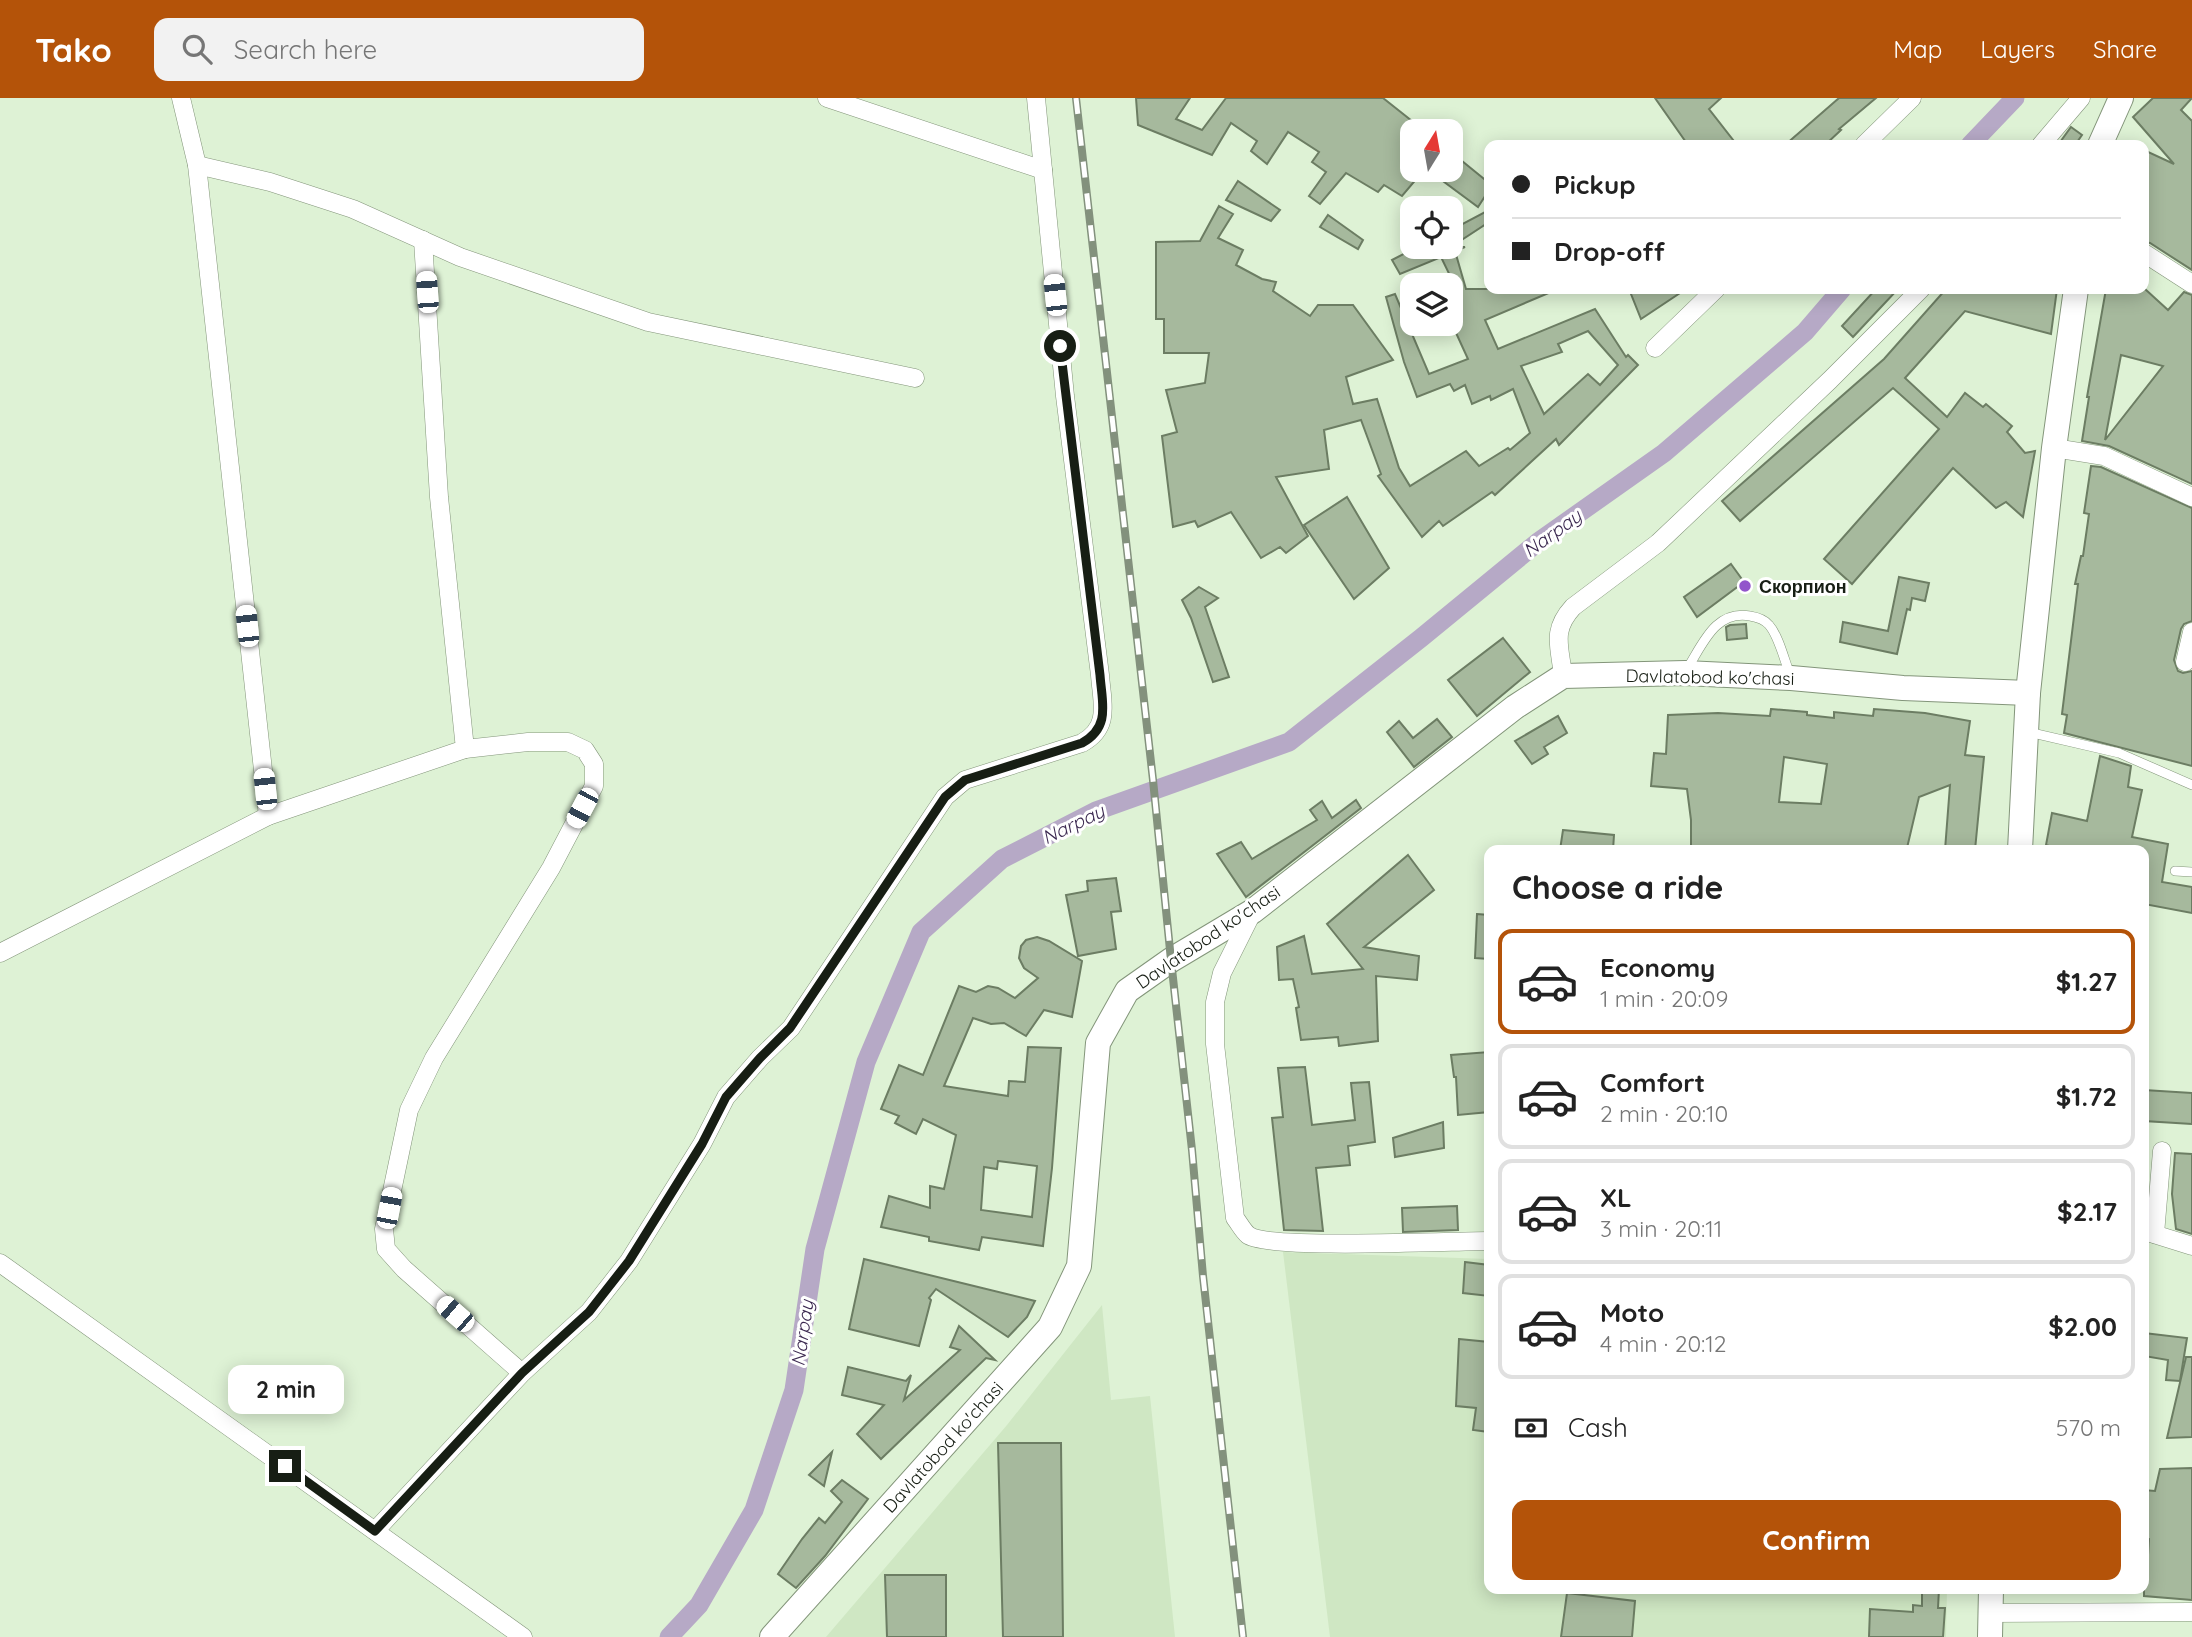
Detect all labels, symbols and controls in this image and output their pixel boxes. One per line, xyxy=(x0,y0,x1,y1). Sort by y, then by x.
search box xyxy=(154,18,644,81)
text: Tako xyxy=(35,29,112,70)
icon: search xyxy=(178,30,216,68)
text: Search here xyxy=(234,33,377,66)
text: Map xyxy=(1893,34,1942,64)
text: Layers xyxy=(1980,34,2055,64)
text: Share xyxy=(2093,34,2157,64)
north arrow xyxy=(1400,119,1463,182)
map controls xyxy=(1400,119,1463,336)
text: Pickup xyxy=(1554,168,1636,201)
button: locate xyxy=(1400,196,1463,259)
text: Drop-off xyxy=(1554,235,1665,268)
car xyxy=(416,270,439,314)
car xyxy=(1043,273,1068,317)
button: layers xyxy=(1400,273,1463,336)
route start xyxy=(1044,330,1076,362)
water label: Narpay xyxy=(1518,503,1587,562)
place label: Скорпион xyxy=(1759,575,1847,598)
marker: Скорпион xyxy=(1737,578,1753,594)
car xyxy=(235,604,260,648)
street label: Davlatobod ko'chasi xyxy=(1625,664,1795,690)
car xyxy=(253,767,278,811)
car xyxy=(563,785,602,831)
water label: Narpay xyxy=(1038,798,1109,849)
text: Choose a ride xyxy=(1512,867,1724,907)
street label: Davlatobod ko'chasi xyxy=(1132,880,1284,994)
icon: car xyxy=(1516,950,1579,1013)
text: Economy xyxy=(1600,951,1715,984)
text: $1.27 xyxy=(2056,965,2117,998)
text: 1 min · 20:09 xyxy=(1600,984,1728,1013)
icon: car xyxy=(1516,1065,1579,1128)
text: Comfort xyxy=(1600,1066,1705,1099)
text: $1.72 xyxy=(2056,1080,2117,1113)
text: 2 min · 20:10 xyxy=(1600,1099,1728,1128)
icon: car xyxy=(1516,1180,1579,1243)
text: XL xyxy=(1600,1181,1632,1214)
car xyxy=(375,1185,404,1231)
text: $2.17 xyxy=(2057,1195,2117,1228)
text: 3 min · 20:11 xyxy=(1600,1214,1722,1243)
car xyxy=(433,1292,478,1336)
icon: car xyxy=(1516,1295,1579,1358)
text: Moto xyxy=(1600,1296,1664,1329)
water label: Narpay xyxy=(785,1297,819,1368)
text: $2.00 xyxy=(2048,1310,2117,1343)
text: 4 min · 20:12 xyxy=(1600,1329,1727,1358)
callout: 2 min xyxy=(227,1364,343,1414)
text: 2 min xyxy=(256,1375,316,1404)
street label: Davlatobod ko'chasi xyxy=(878,1376,1008,1518)
icon: cash xyxy=(1512,1409,1550,1447)
text: Cash xyxy=(1568,1411,1628,1444)
text: 570 m xyxy=(2056,1413,2121,1442)
route end xyxy=(269,1450,301,1482)
button: Confirm xyxy=(1512,1500,2121,1580)

